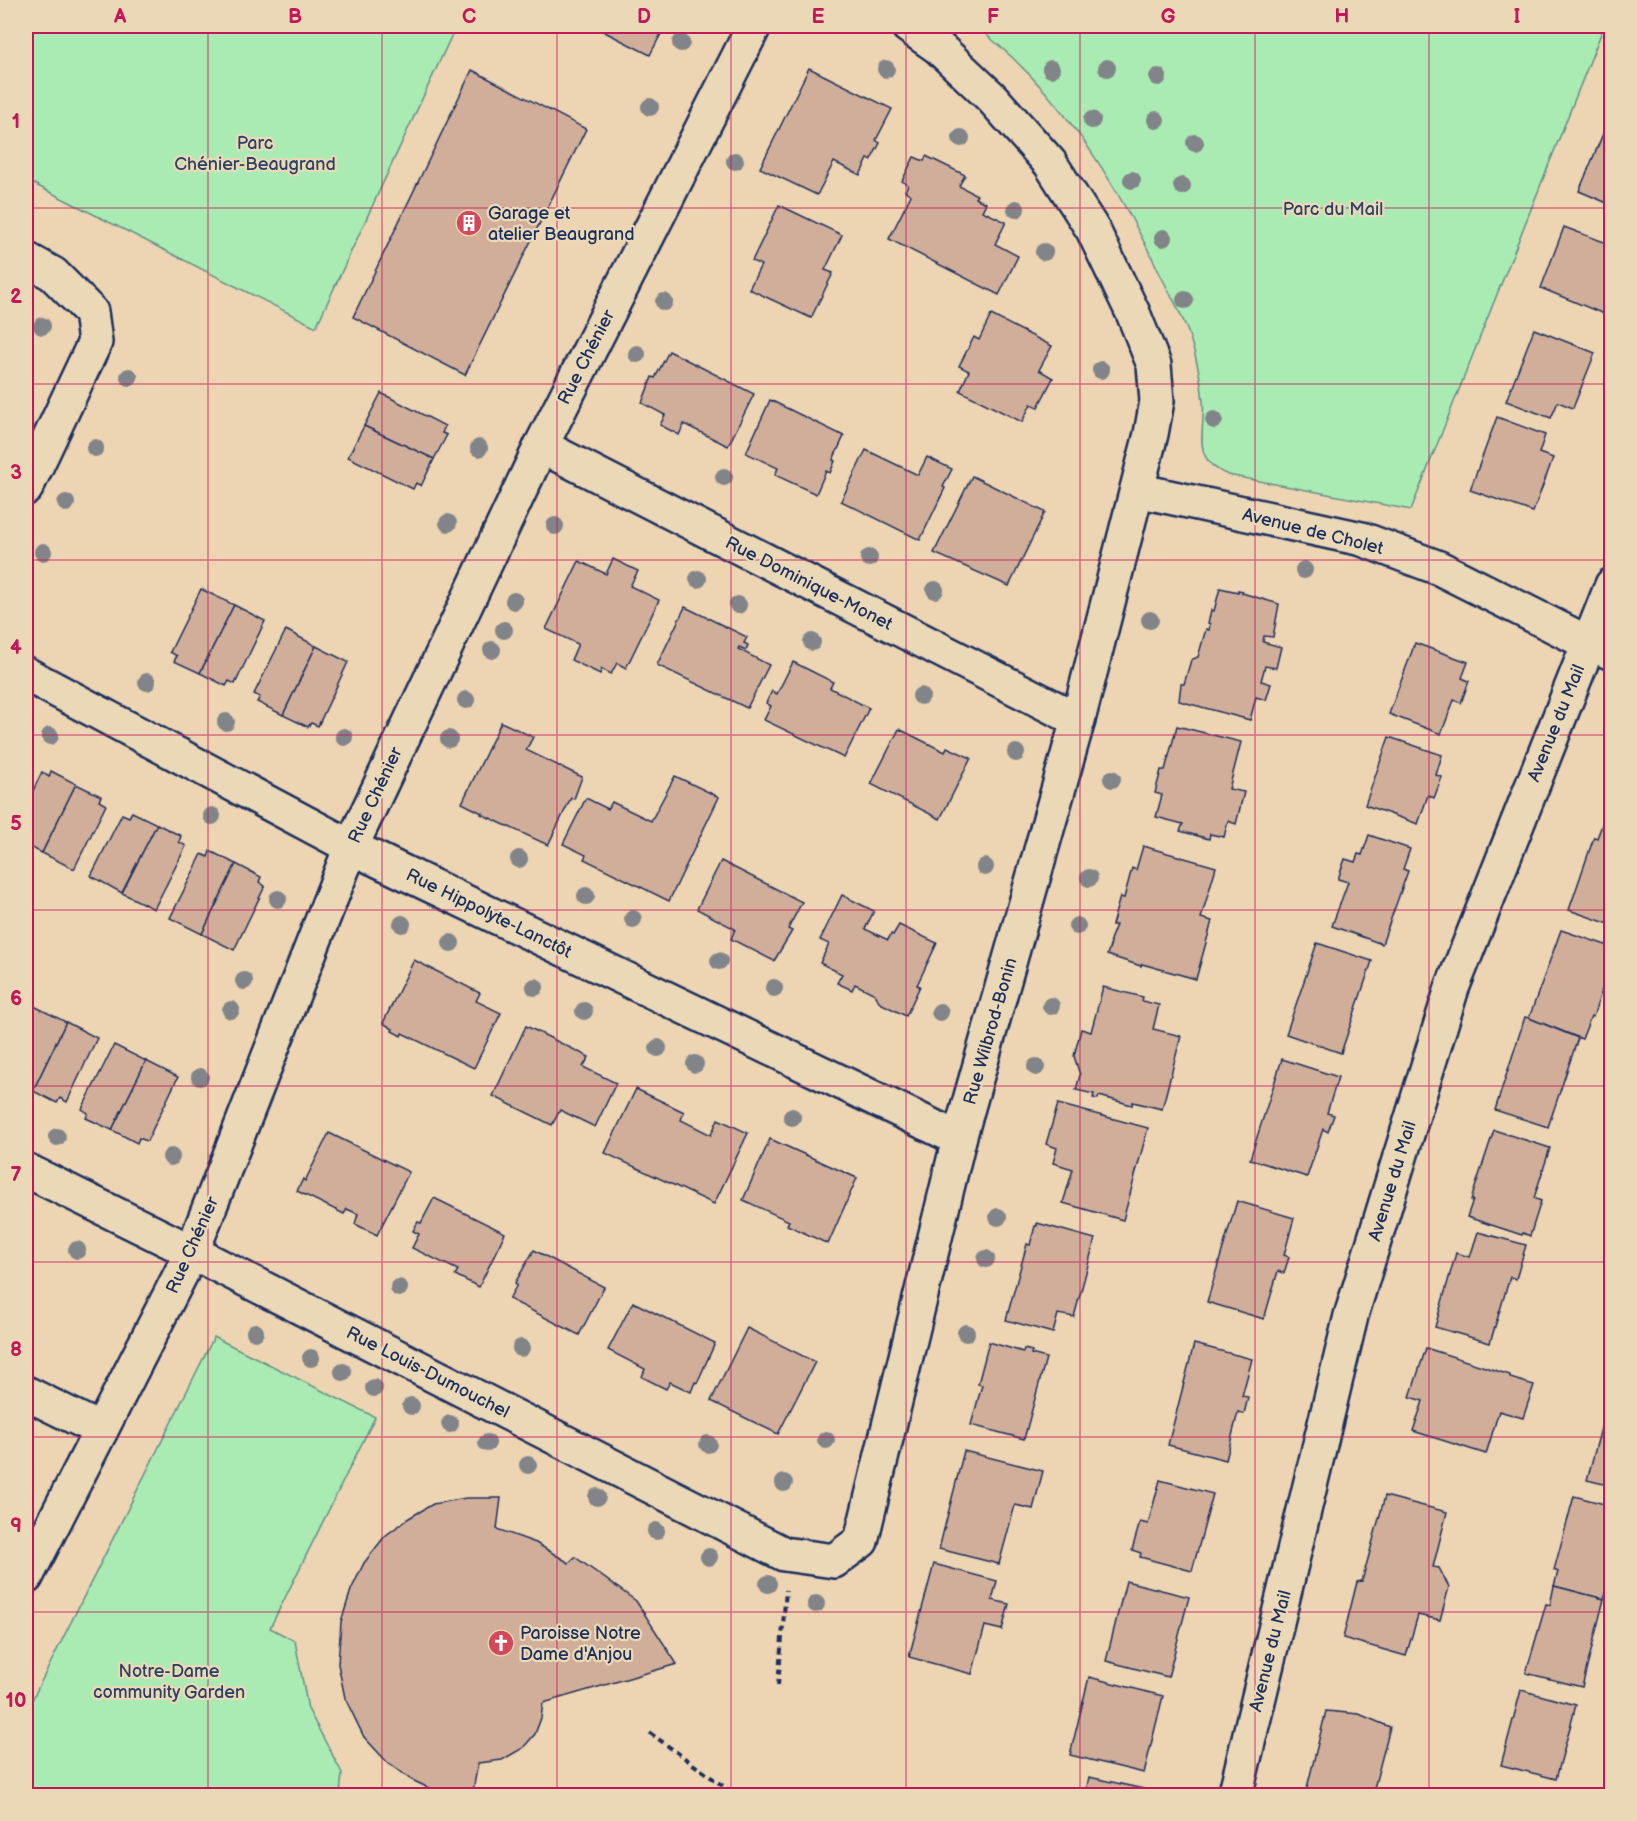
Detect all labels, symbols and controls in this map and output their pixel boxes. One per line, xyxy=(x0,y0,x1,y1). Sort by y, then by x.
text: A xyxy=(113,5,127,29)
text: B xyxy=(288,5,302,29)
text: C xyxy=(462,5,476,29)
text: D xyxy=(637,5,651,29)
text: E xyxy=(812,5,825,29)
text: F xyxy=(987,5,999,29)
text: G xyxy=(1161,5,1176,29)
text: H xyxy=(1335,5,1349,29)
text: I xyxy=(1514,5,1520,29)
text: 1 xyxy=(12,110,20,134)
park label: Parc Chénier-Beaugrand xyxy=(174,133,336,175)
park label: Parc du Mail xyxy=(1283,199,1383,220)
place label: Garage et atelier Beaugrand xyxy=(488,203,635,245)
building icon: Garage et atelier Beaugrand xyxy=(454,208,484,238)
text: 2 xyxy=(10,285,22,309)
street label: Rue Chénier xyxy=(554,306,620,408)
text: 3 xyxy=(10,461,22,485)
street label: Avenue de Cholet xyxy=(1240,504,1386,559)
street label: Rue Dominique-Monet xyxy=(722,532,896,635)
text: 4 xyxy=(10,636,22,660)
street label: Avenue du Mail xyxy=(1523,662,1590,785)
street label: Rue Chénier xyxy=(344,743,407,847)
text: 5 xyxy=(10,812,22,836)
street label: Rue Hippolyte-Lanctôt xyxy=(403,864,575,963)
street label: Rue Wilbrod-Bonin xyxy=(959,955,1022,1107)
text: 6 xyxy=(10,987,22,1011)
street label: Avenue du Mail xyxy=(1364,1119,1421,1244)
text: 7 xyxy=(10,1163,22,1187)
street label: Rue Chénier xyxy=(162,1193,223,1297)
street label: Rue Louis-Dumouchel xyxy=(343,1322,513,1423)
text: 8 xyxy=(10,1338,22,1362)
text: 9 xyxy=(10,1514,22,1538)
street label: Avenue du Mail xyxy=(1245,1588,1296,1714)
place label: Paroisse Notre Dame d'Anjou xyxy=(520,1623,641,1665)
church icon: Paroisse Notre Dame d'Anjou xyxy=(486,1628,516,1658)
park label: Notre-Dame community Garden xyxy=(93,1661,245,1703)
text: 10 xyxy=(6,1689,26,1713)

